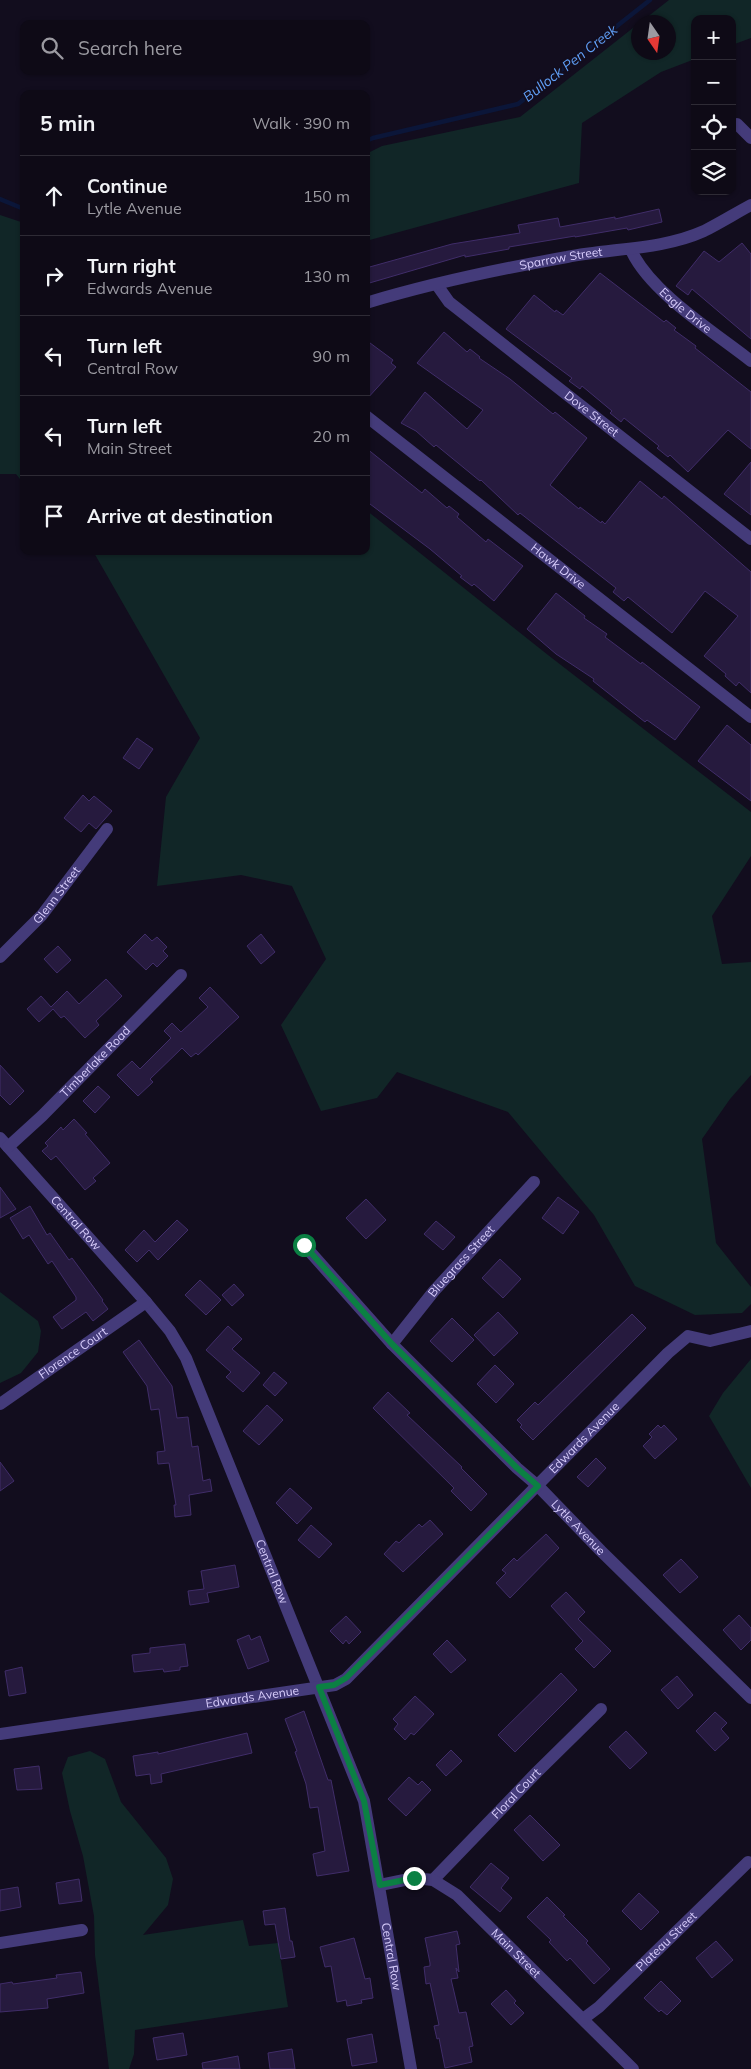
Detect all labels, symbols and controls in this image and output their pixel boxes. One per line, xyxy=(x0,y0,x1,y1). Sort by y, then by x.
north arrow xyxy=(631,15,676,60)
map controls xyxy=(691,15,736,195)
button: + xyxy=(691,15,736,60)
search box xyxy=(20,20,370,75)
water label: Bullock Pen Creek xyxy=(519,20,622,106)
icon: search xyxy=(38,34,66,62)
text: Search here xyxy=(78,36,182,60)
button: − xyxy=(691,60,736,105)
button: locate xyxy=(691,105,736,150)
text: 5 min xyxy=(40,110,95,136)
text: Walk · 390 m xyxy=(252,113,350,133)
button: layers xyxy=(691,150,736,195)
text: Continue xyxy=(87,174,167,198)
icon: ahead xyxy=(40,182,68,210)
text: 150 m xyxy=(303,186,350,206)
text: Lytle Avenue xyxy=(87,198,182,218)
street label: Sparrow Street xyxy=(518,244,603,273)
text: Turn right xyxy=(87,254,176,278)
icon: right xyxy=(40,262,68,290)
text: 130 m xyxy=(303,266,350,286)
text: Edwards Avenue xyxy=(87,278,212,298)
street label: Eagle Drive xyxy=(656,284,715,336)
text: Turn left xyxy=(87,334,162,358)
icon: left xyxy=(40,342,68,370)
text: 90 m xyxy=(313,346,350,366)
text: Central Row xyxy=(87,358,178,378)
street label: Dove Street xyxy=(562,388,622,439)
text: Turn left xyxy=(87,414,162,438)
icon: left xyxy=(40,422,68,450)
text: 20 m xyxy=(313,426,350,446)
text: Main Street xyxy=(87,438,172,458)
icon: arrive xyxy=(40,502,68,530)
text: Arrive at destination xyxy=(87,504,273,528)
street label: Hawk Drive xyxy=(528,540,589,592)
street label: Glenn Street xyxy=(29,863,83,927)
street label: Timberlake Road xyxy=(57,1023,133,1100)
street label: Central Row xyxy=(48,1192,105,1254)
street label: Bluegrass Street xyxy=(424,1222,497,1300)
route start xyxy=(293,1234,316,1257)
street label: Florence Court xyxy=(35,1323,110,1382)
street label: Edwards Avenue xyxy=(545,1399,622,1476)
street label: Lytle Avenue xyxy=(548,1496,609,1558)
street label: Central Row xyxy=(253,1537,292,1607)
street label: Edwards Avenue xyxy=(205,1682,300,1711)
street label: Floral Court xyxy=(488,1765,544,1822)
route end xyxy=(403,1867,426,1890)
street label: Plateau Street xyxy=(632,1908,700,1974)
street label: Central Row xyxy=(378,1922,405,1992)
street label: Main Street xyxy=(488,1925,544,1981)

